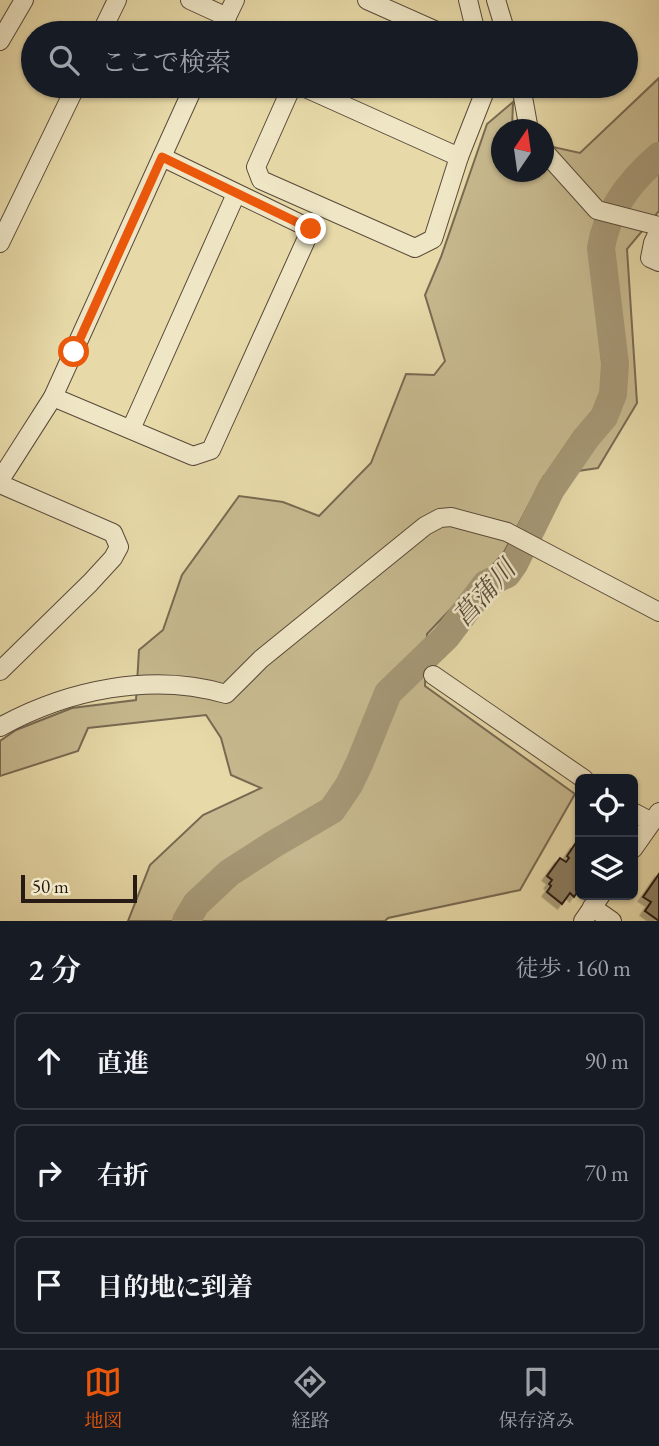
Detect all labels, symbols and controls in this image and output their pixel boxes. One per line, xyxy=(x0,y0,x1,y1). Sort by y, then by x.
search box xyxy=(21,21,638,98)
icon: search xyxy=(45,41,83,79)
text: ここで検索 xyxy=(101,45,231,79)
north arrow xyxy=(491,119,554,182)
route end xyxy=(295,213,326,244)
route start xyxy=(58,336,89,367)
water label: 菖蒲川 xyxy=(445,550,525,633)
map controls xyxy=(575,774,638,900)
button: locate xyxy=(575,774,638,837)
button: layers xyxy=(575,837,638,900)
scale bar xyxy=(21,872,136,904)
text: 50 m xyxy=(32,874,69,899)
text: 2 分 xyxy=(28,950,81,989)
text: 徒歩 · 160 m xyxy=(516,953,631,983)
icon: ahead xyxy=(30,1042,68,1080)
text: 直進 xyxy=(97,1046,149,1080)
text: 90 m xyxy=(584,1046,629,1076)
icon: right xyxy=(30,1154,68,1192)
text: 右折 xyxy=(97,1158,149,1192)
text: 70 m xyxy=(584,1158,629,1188)
icon: arrive xyxy=(30,1266,68,1304)
text: 目的地に到着 xyxy=(97,1270,253,1304)
tab: 地図 xyxy=(84,1363,123,1433)
tab: 経路 xyxy=(291,1363,330,1433)
tab: 保存済み xyxy=(498,1363,575,1433)

